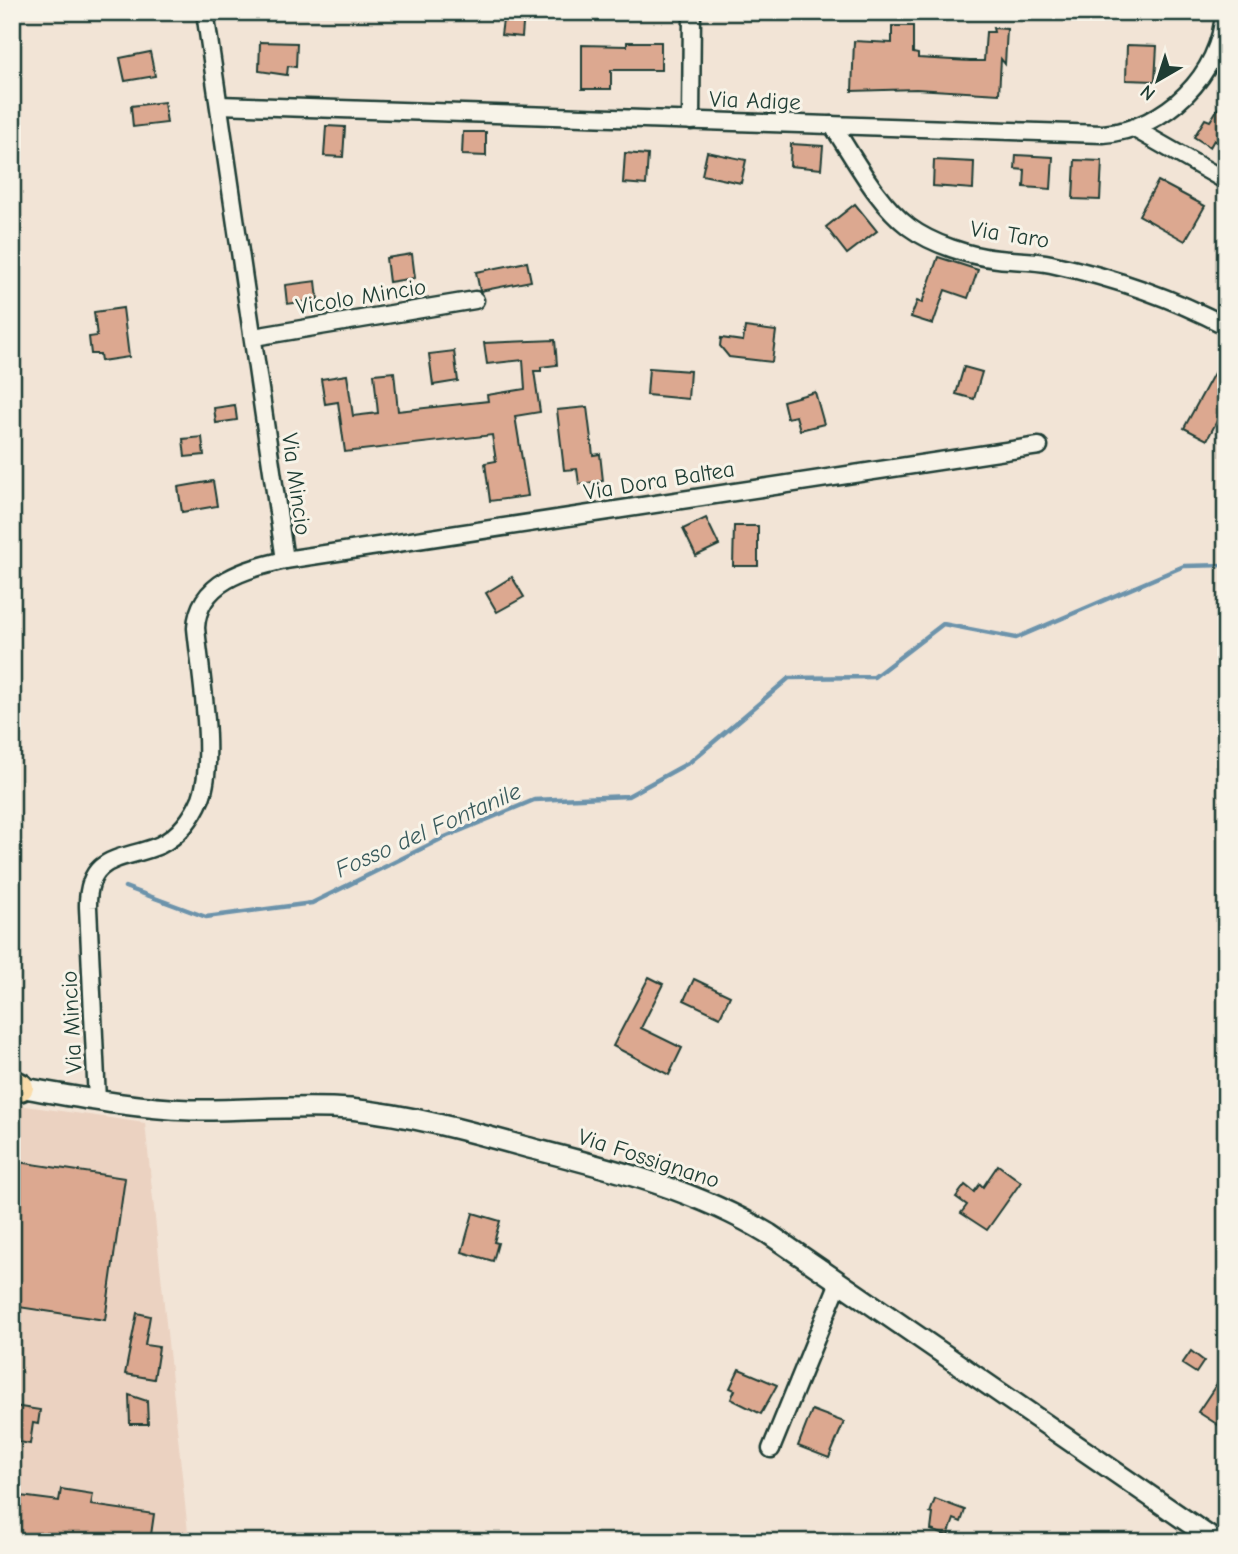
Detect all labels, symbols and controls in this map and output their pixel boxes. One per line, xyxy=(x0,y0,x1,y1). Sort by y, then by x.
north arrow xyxy=(1122,46,1192,116)
text: N xyxy=(1136,80,1160,105)
street label: Via Adige xyxy=(709,85,801,116)
street label: Via Taro xyxy=(968,215,1051,254)
street label: Vicolo Mincio xyxy=(294,273,428,320)
street label: Via Mincio xyxy=(276,431,317,537)
street label: Via Dora Baltea xyxy=(582,455,736,506)
water label: Fosso del Fontanile xyxy=(331,776,525,884)
street label: Via Mincio xyxy=(55,970,88,1074)
street label: Via Fossignano xyxy=(575,1123,723,1194)

